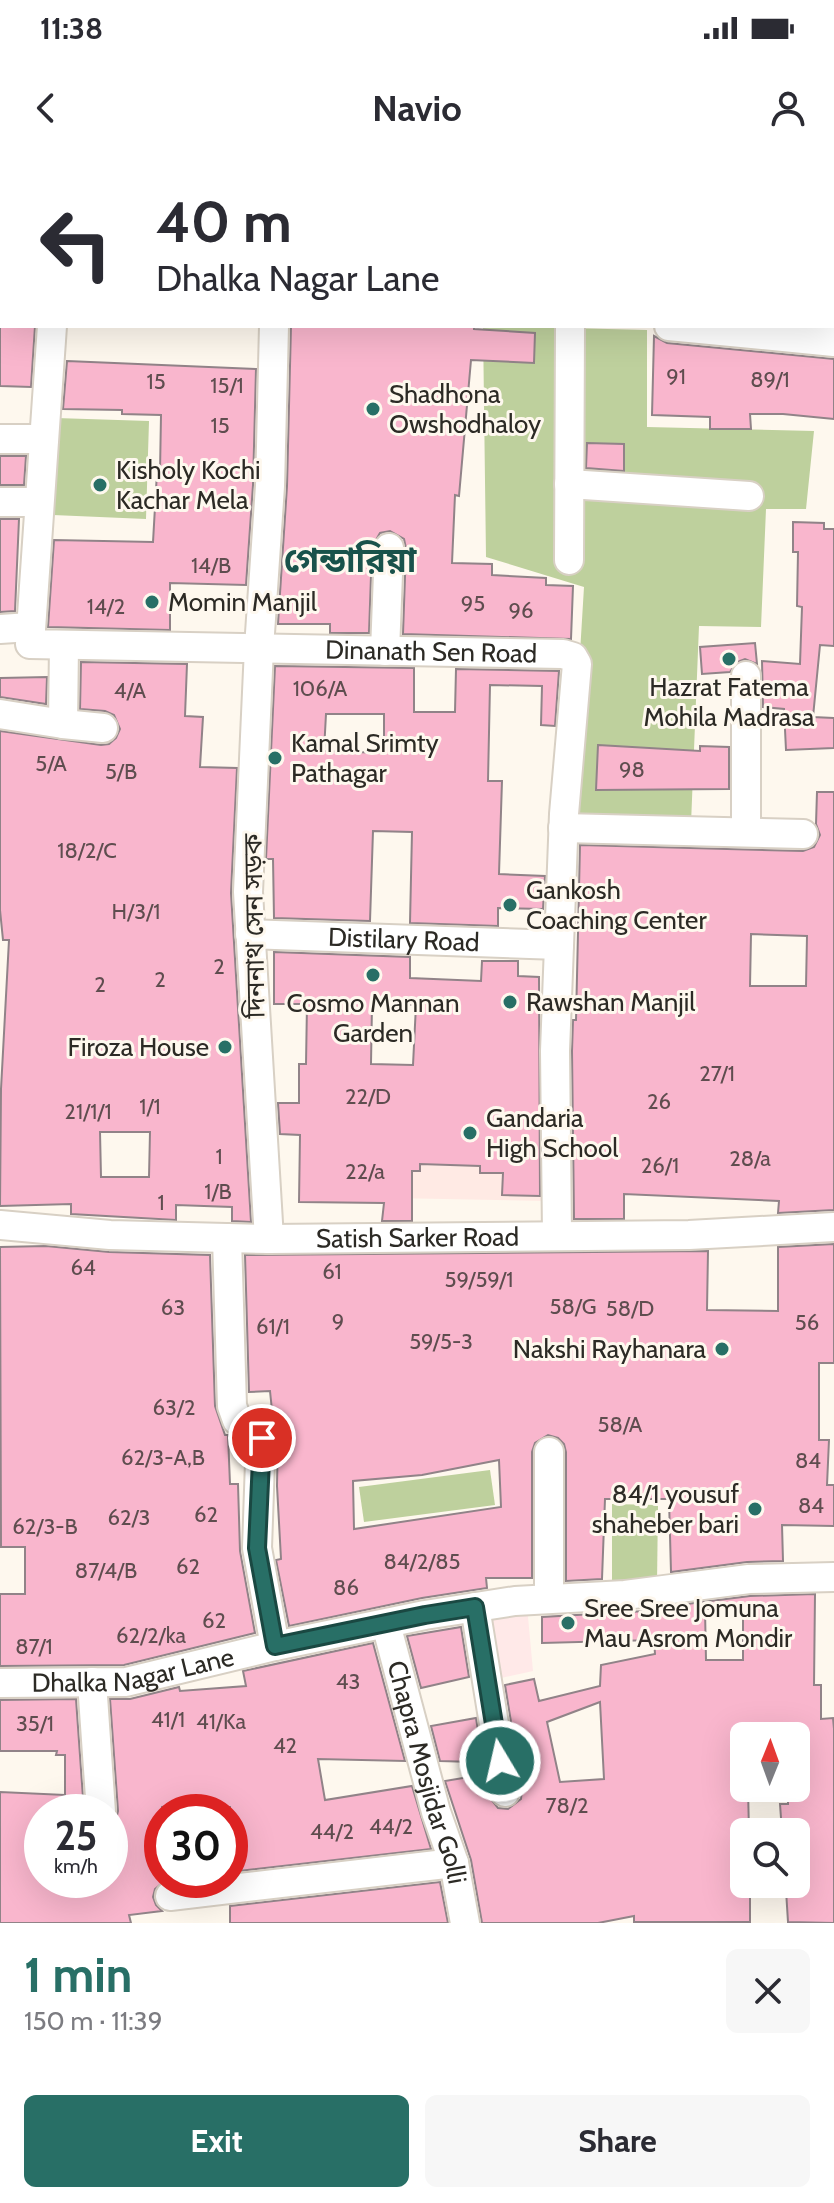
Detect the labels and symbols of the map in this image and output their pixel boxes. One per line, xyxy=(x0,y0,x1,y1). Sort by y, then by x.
house number: 91 xyxy=(666,363,686,390)
house number: 89/1 xyxy=(750,366,790,393)
house number: 15 xyxy=(146,368,166,395)
house number: 15/1 xyxy=(210,372,244,399)
place label: Shadhona Owshodhaloy xyxy=(389,378,541,440)
marker: Shadhona Owshodhaloy xyxy=(364,400,382,418)
house number: 15 xyxy=(210,412,230,439)
place label: Kisholy Kochi Kachar Mela xyxy=(116,454,260,516)
marker: Kisholy Kochi Kachar Mela xyxy=(91,476,109,494)
district label: গেন্ডারিয়া xyxy=(284,539,417,581)
house number: 14/B xyxy=(191,552,231,579)
place label: Momin Manjil xyxy=(168,586,317,618)
house number: 95 xyxy=(461,590,485,617)
house number: 14/2 xyxy=(87,593,125,620)
marker: Momin Manjil xyxy=(143,593,161,611)
house number: 96 xyxy=(509,597,534,624)
street label: Dinanath Sen Road xyxy=(325,634,538,670)
marker: Hazrat Fatema Mohila Madrasa xyxy=(720,650,738,668)
place label: Hazrat Fatema Mohila Madrasa xyxy=(644,671,815,733)
house number: 106/A xyxy=(293,675,348,702)
house number: 4/A xyxy=(114,677,147,704)
place label: Kamal Srimty Pathagar xyxy=(291,727,439,789)
marker: Kamal Srimty Pathagar xyxy=(266,749,284,767)
house number: 5/A xyxy=(35,750,67,777)
house number: 98 xyxy=(619,756,645,783)
house number: 5/B xyxy=(105,758,137,785)
street label: দিননাথ সেন সড়ক xyxy=(236,832,272,1020)
house number: 18/2/C xyxy=(57,837,117,864)
place label: Gankosh Coaching Center xyxy=(526,874,707,936)
marker: Gankosh Coaching Center xyxy=(501,896,519,914)
house number: H/3/1 xyxy=(112,898,160,925)
street label: Distilary Road xyxy=(328,921,480,958)
house number: 2 xyxy=(213,953,225,980)
house number: 2 xyxy=(154,966,166,993)
marker: Cosmo Mannan Garden xyxy=(364,966,382,984)
house number: 2 xyxy=(94,971,106,998)
place label: Rawshan Manjil xyxy=(526,986,695,1018)
place label: Cosmo Mannan Garden xyxy=(286,987,460,1049)
marker: Rawshan Manjil xyxy=(501,993,519,1011)
place label: Firoza House xyxy=(68,1031,209,1063)
marker: Firoza House xyxy=(216,1038,234,1056)
house number: 27/1 xyxy=(699,1060,735,1087)
house number: 22/D xyxy=(345,1083,391,1110)
house number: 26 xyxy=(647,1088,671,1115)
house number: 1/1 xyxy=(139,1093,161,1120)
house number: 21/1/1 xyxy=(64,1098,112,1125)
place label: Gandaria High School xyxy=(486,1102,618,1164)
marker: Gandaria High School xyxy=(461,1124,479,1142)
house number: 1 xyxy=(215,1143,223,1170)
house number: 28/a xyxy=(729,1145,771,1172)
house number: 26/1 xyxy=(641,1152,679,1179)
house number: 22/a xyxy=(345,1158,385,1185)
house number: 1/B xyxy=(204,1178,232,1205)
house number: 1 xyxy=(157,1189,165,1216)
street label: Satish Sarker Road xyxy=(316,1221,519,1255)
house number: 64 xyxy=(70,1254,96,1281)
house number: 61 xyxy=(322,1258,342,1285)
house number: 59/59/1 xyxy=(445,1266,513,1293)
house number: 58/G xyxy=(550,1293,596,1320)
house number: 63 xyxy=(161,1294,185,1321)
house number: 58/D xyxy=(606,1295,654,1322)
house number: 9 xyxy=(332,1308,344,1335)
house number: 56 xyxy=(795,1309,819,1336)
house number: 61/1 xyxy=(256,1313,290,1340)
house number: 59/5-3 xyxy=(409,1328,473,1355)
place label: Nakshi Rayhanara xyxy=(513,1333,707,1365)
marker: Nakshi Rayhanara xyxy=(713,1340,731,1358)
house number: 63/2 xyxy=(152,1394,196,1421)
pin xyxy=(228,1404,296,1472)
house number: 58/A xyxy=(598,1411,643,1438)
house number: 62/3-A,B xyxy=(121,1444,205,1471)
house number: 84 xyxy=(795,1447,821,1474)
place label: 84/1 yousuf shaheber bari xyxy=(592,1478,739,1540)
house number: 84 xyxy=(798,1492,824,1519)
marker: 84/1 yousuf shaheber bari xyxy=(746,1500,764,1518)
house number: 62 xyxy=(194,1501,218,1528)
house number: 62/3 xyxy=(107,1504,151,1531)
house number: 62/3-B xyxy=(12,1513,78,1540)
house number: 84/2/85 xyxy=(383,1548,461,1575)
house number: 62 xyxy=(176,1553,200,1580)
house number: 87/4/B xyxy=(75,1557,137,1584)
house number: 86 xyxy=(333,1574,359,1601)
place label: Sree Sree Jomuna Mau Asrom Mondir xyxy=(584,1592,793,1654)
house number: 62 xyxy=(202,1607,226,1634)
marker: Sree Sree Jomuna Mau Asrom Mondir xyxy=(559,1614,577,1632)
house number: 62/2/ka xyxy=(116,1622,186,1649)
house number: 87/1 xyxy=(15,1633,53,1660)
street label: Dhalka Nagar Lane xyxy=(31,1641,237,1699)
street label: Chapra Mosjidar Golli xyxy=(380,1657,473,1886)
house number: 43 xyxy=(336,1668,360,1695)
house number: 41/1 xyxy=(151,1706,185,1733)
house number: 41/Ka xyxy=(196,1708,246,1735)
house number: 35/1 xyxy=(16,1710,54,1737)
position arrow xyxy=(458,1719,542,1803)
north arrow xyxy=(730,1722,810,1802)
house number: 42 xyxy=(273,1732,297,1759)
house number: 78/2 xyxy=(545,1792,589,1819)
speed limit sign: 30 xyxy=(144,1794,248,1898)
house number: 44/2 xyxy=(369,1813,413,1840)
house number: 44/2 xyxy=(310,1818,354,1845)

